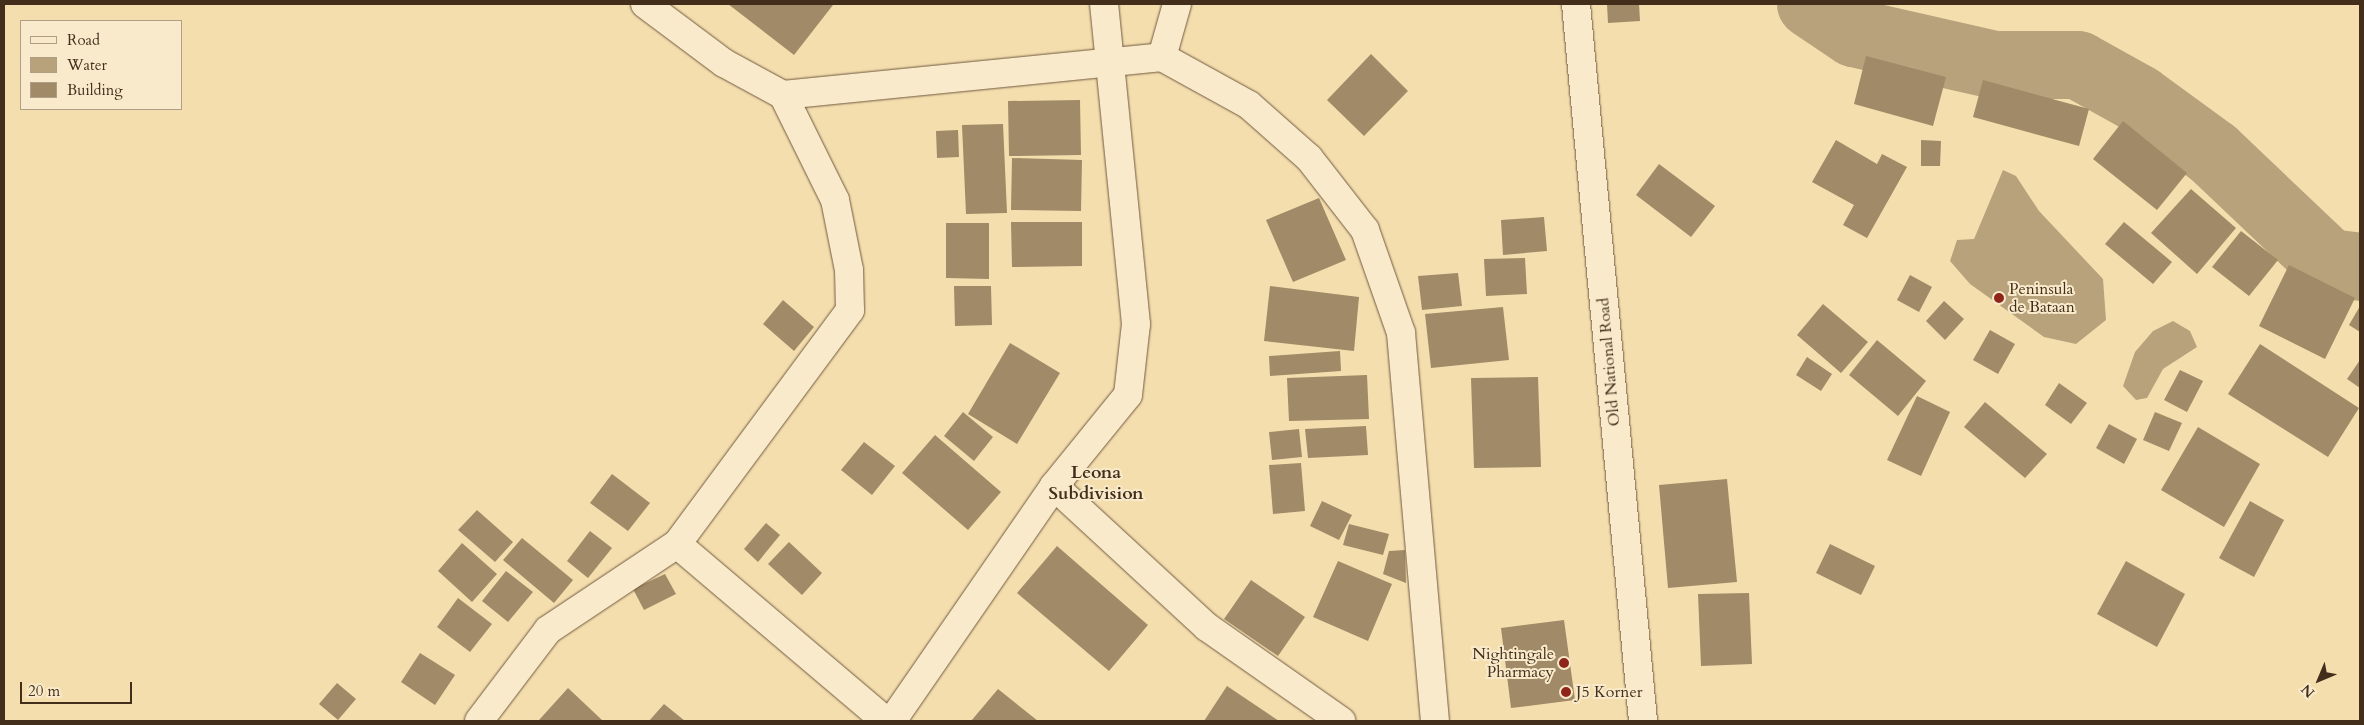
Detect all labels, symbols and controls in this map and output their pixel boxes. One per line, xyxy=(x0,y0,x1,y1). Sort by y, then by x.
legend xyxy=(20,20,182,110)
text: Road xyxy=(67,30,100,50)
text: Water xyxy=(67,55,107,75)
text: Building xyxy=(67,80,123,100)
place label: Peninsula de Bataan xyxy=(2009,279,2075,317)
marker: Peninsula de Bataan xyxy=(1993,292,2005,304)
street label: Old National Road xyxy=(1594,297,1624,427)
district label: Leona Subdivision xyxy=(1049,463,1143,506)
place label: Nightingale Pharmacy xyxy=(1472,644,1554,682)
north arrow xyxy=(2294,655,2344,705)
marker: Nightingale Pharmacy xyxy=(1558,657,1570,669)
scale bar xyxy=(22,672,135,704)
text: N xyxy=(2297,680,2319,702)
text: 20 m xyxy=(28,681,60,701)
place label: J5 Korner xyxy=(1576,682,1642,702)
marker: J5 Korner xyxy=(1560,686,1572,698)

